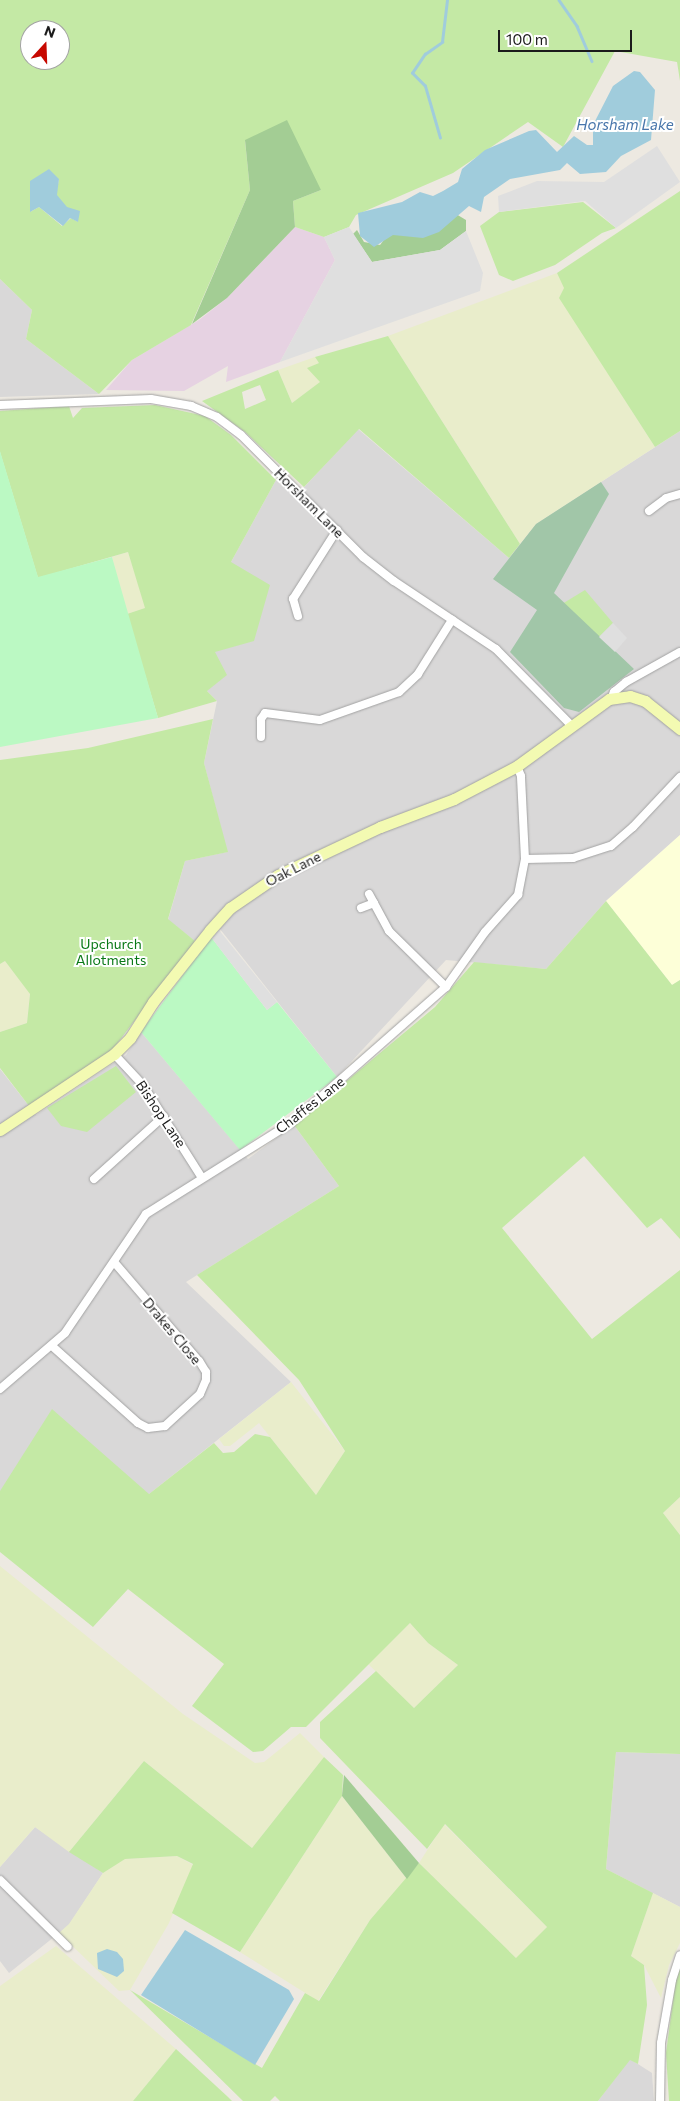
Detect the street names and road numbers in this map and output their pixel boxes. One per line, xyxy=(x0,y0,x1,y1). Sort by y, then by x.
street label: Horsham Lane xyxy=(271,465,347,541)
street label: Oak Lane xyxy=(263,848,323,890)
street label: Chaffes Lane xyxy=(272,1073,348,1137)
street label: Bishop Lane xyxy=(132,1077,190,1151)
street label: Drakes Close xyxy=(139,1294,205,1368)

